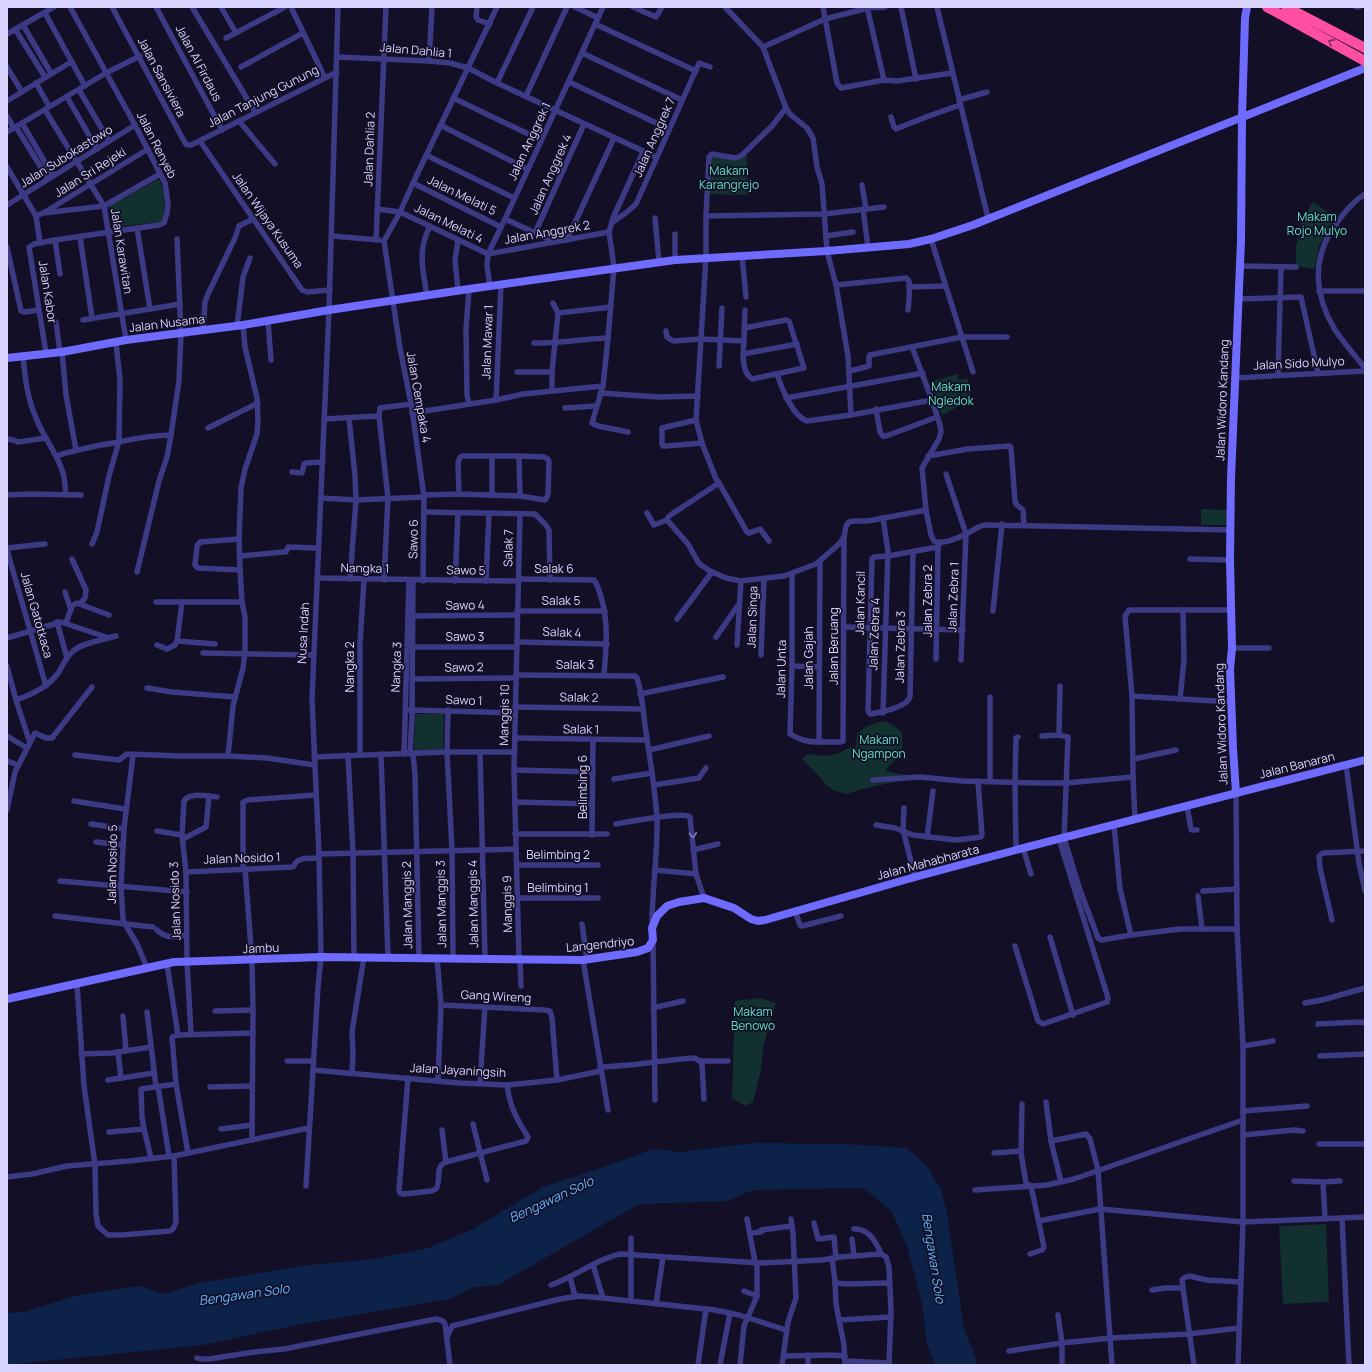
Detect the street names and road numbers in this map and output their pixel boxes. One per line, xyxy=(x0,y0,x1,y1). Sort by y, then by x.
street label: Jalan Al Firdaus xyxy=(172,22,226,104)
street label: Jalan Sansiviera xyxy=(134,34,190,120)
street label: Jalan Dahlia 1 xyxy=(379,38,453,62)
street label: Jalan Tanjung Gunung xyxy=(205,61,321,131)
street label: Jalan Anggrek 7 xyxy=(629,94,679,180)
street label: Jalan Anggrek 1 xyxy=(503,99,555,183)
street label: Jalan Renyeb xyxy=(133,109,181,181)
street label: Jalan Dahlia 2 xyxy=(359,111,379,187)
street label: Jalan Subokastowo xyxy=(16,121,116,191)
street label: Jalan Anggrek 4 xyxy=(525,131,575,217)
street label: Jalan Sri Rejeki xyxy=(51,143,129,201)
street label: Jalan Wijaya Kusuma xyxy=(228,169,308,271)
street label: Jalan Melati 5 xyxy=(425,171,499,219)
street label: Jalan Melati 4 xyxy=(412,199,486,247)
street label: Jalan Karawitan xyxy=(107,207,137,295)
street label: Jalan Anggrek 2 xyxy=(503,216,591,248)
street label: Jalan Kabor xyxy=(35,259,61,325)
street label: Jalan Mawar 1 xyxy=(477,304,497,380)
street label: Jalan Nusama xyxy=(128,310,206,336)
street label: Jalan Widoro Kandang xyxy=(1211,339,1233,461)
street label: Jalan Cempaka 4 xyxy=(403,350,435,444)
street label: Jalan Sido Mulyo xyxy=(1253,352,1345,374)
street label: Sawo 6 xyxy=(404,519,422,559)
street label: Salak 7 xyxy=(499,529,517,567)
street label: Nangka 1 xyxy=(340,559,390,577)
street label: Salak 6 xyxy=(534,560,574,577)
street label: Sawo 5 xyxy=(446,561,486,579)
street label: Jalan Zebra 1 xyxy=(943,561,963,633)
street label: Jalan Zebra 2 xyxy=(919,564,936,637)
street label: Jalan Gatotkaca xyxy=(17,570,57,660)
street label: Jalan Kancil xyxy=(851,571,869,635)
street label: Jalan Singa xyxy=(742,586,762,648)
street label: Salak 5 xyxy=(542,592,580,609)
street label: Sawo 4 xyxy=(445,596,485,614)
street label: Jalan Zebra 4 xyxy=(864,597,884,671)
street label: Nusa Indah xyxy=(293,602,313,664)
street label: Jalan Beruang xyxy=(825,607,842,685)
street label: Jalan Zebra 3 xyxy=(891,611,909,683)
street label: Salak 4 xyxy=(542,623,582,641)
street label: Jalan Gajah xyxy=(800,626,817,690)
street label: Sawo 3 xyxy=(446,628,484,645)
street label: Jalan Unta xyxy=(772,640,790,698)
street label: Nangka 2 xyxy=(341,641,358,692)
street label: Nangka 3 xyxy=(387,641,405,693)
street label: Salak 3 xyxy=(556,656,594,673)
street label: Sawo 2 xyxy=(444,658,484,676)
street label: Jalan Widoro Kandang xyxy=(1210,663,1232,785)
street label: Manggis 10 xyxy=(495,684,513,746)
street label: Salak 2 xyxy=(559,688,599,706)
street label: Sawo 1 xyxy=(445,691,483,709)
street label: Salak 1 xyxy=(563,720,599,738)
street label: Jalan Banaran xyxy=(1258,747,1336,783)
street label: Belimbing 6 xyxy=(574,755,591,819)
street label: Jalan Nosido 5 xyxy=(103,824,121,904)
street label: Jalan Mahabharata xyxy=(875,840,981,884)
street label: Belimbing 2 xyxy=(526,846,590,863)
street label: Jalan Nosido 1 xyxy=(203,848,281,868)
street label: Jalan Manggis 3 xyxy=(432,860,450,948)
street label: Jalan Manggis 4 xyxy=(464,860,482,948)
street label: Jalan Nosido 3 xyxy=(165,861,185,941)
street label: Jalan Manggis 2 xyxy=(398,861,416,949)
street label: Manggis 9 xyxy=(498,875,516,933)
street label: Belimbing 1 xyxy=(527,879,589,896)
street label: Langendriyo xyxy=(565,932,635,956)
street label: Jambu xyxy=(242,939,280,957)
street label: Gang Wireng xyxy=(460,986,532,1006)
street label: Jalan Jayaningsih xyxy=(409,1059,507,1081)

